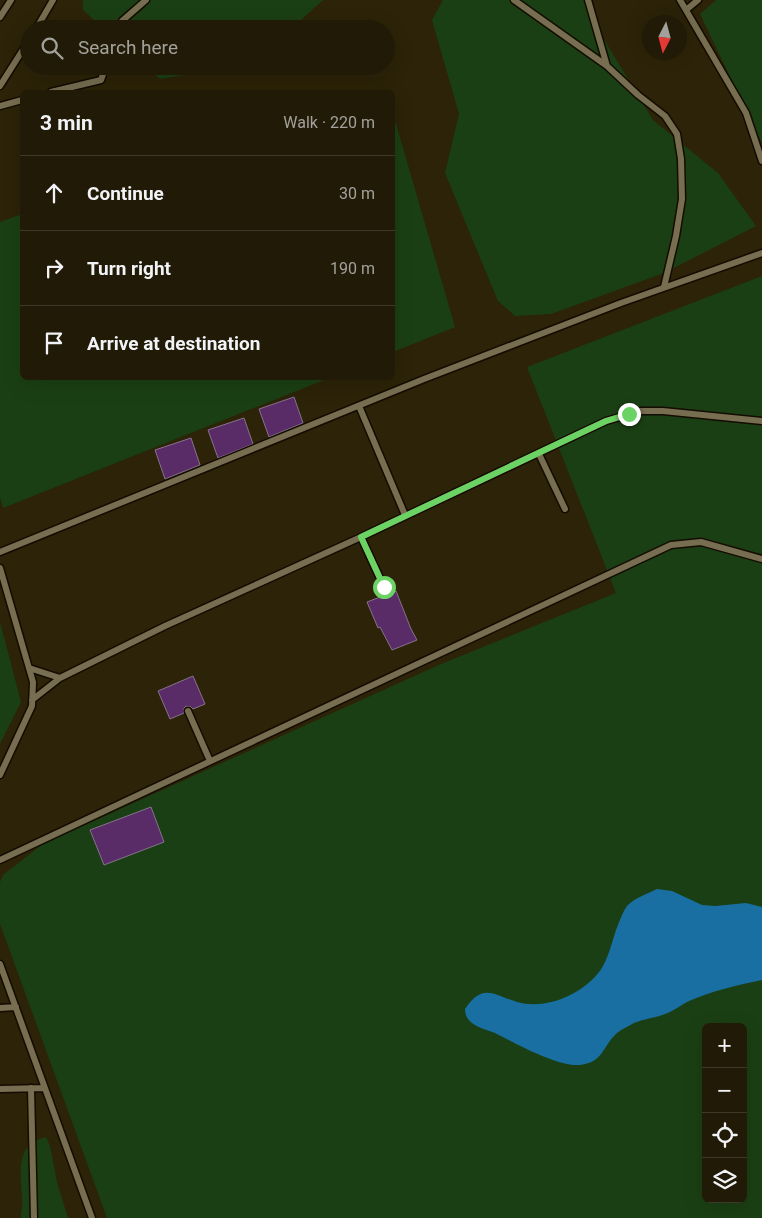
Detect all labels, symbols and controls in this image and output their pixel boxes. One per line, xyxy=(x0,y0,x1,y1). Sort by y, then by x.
north arrow xyxy=(642,15,687,60)
search box xyxy=(20,20,395,75)
icon: search xyxy=(38,34,66,62)
text: Search here xyxy=(78,36,178,59)
text: 3 min xyxy=(40,111,93,135)
text: Walk · 220 m xyxy=(283,113,375,132)
icon: ahead xyxy=(40,179,68,207)
text: Continue xyxy=(87,182,164,205)
text: 30 m xyxy=(339,184,375,203)
icon: right xyxy=(40,254,68,282)
text: Turn right xyxy=(87,257,171,280)
text: 190 m xyxy=(330,259,375,278)
icon: arrive xyxy=(40,329,68,357)
text: Arrive at destination xyxy=(87,332,260,355)
route end xyxy=(618,403,641,426)
route start xyxy=(373,576,396,599)
map controls xyxy=(702,1023,747,1203)
button: + xyxy=(702,1023,747,1068)
button: − xyxy=(702,1068,747,1113)
button: locate xyxy=(702,1113,747,1158)
button: layers xyxy=(702,1158,747,1203)

